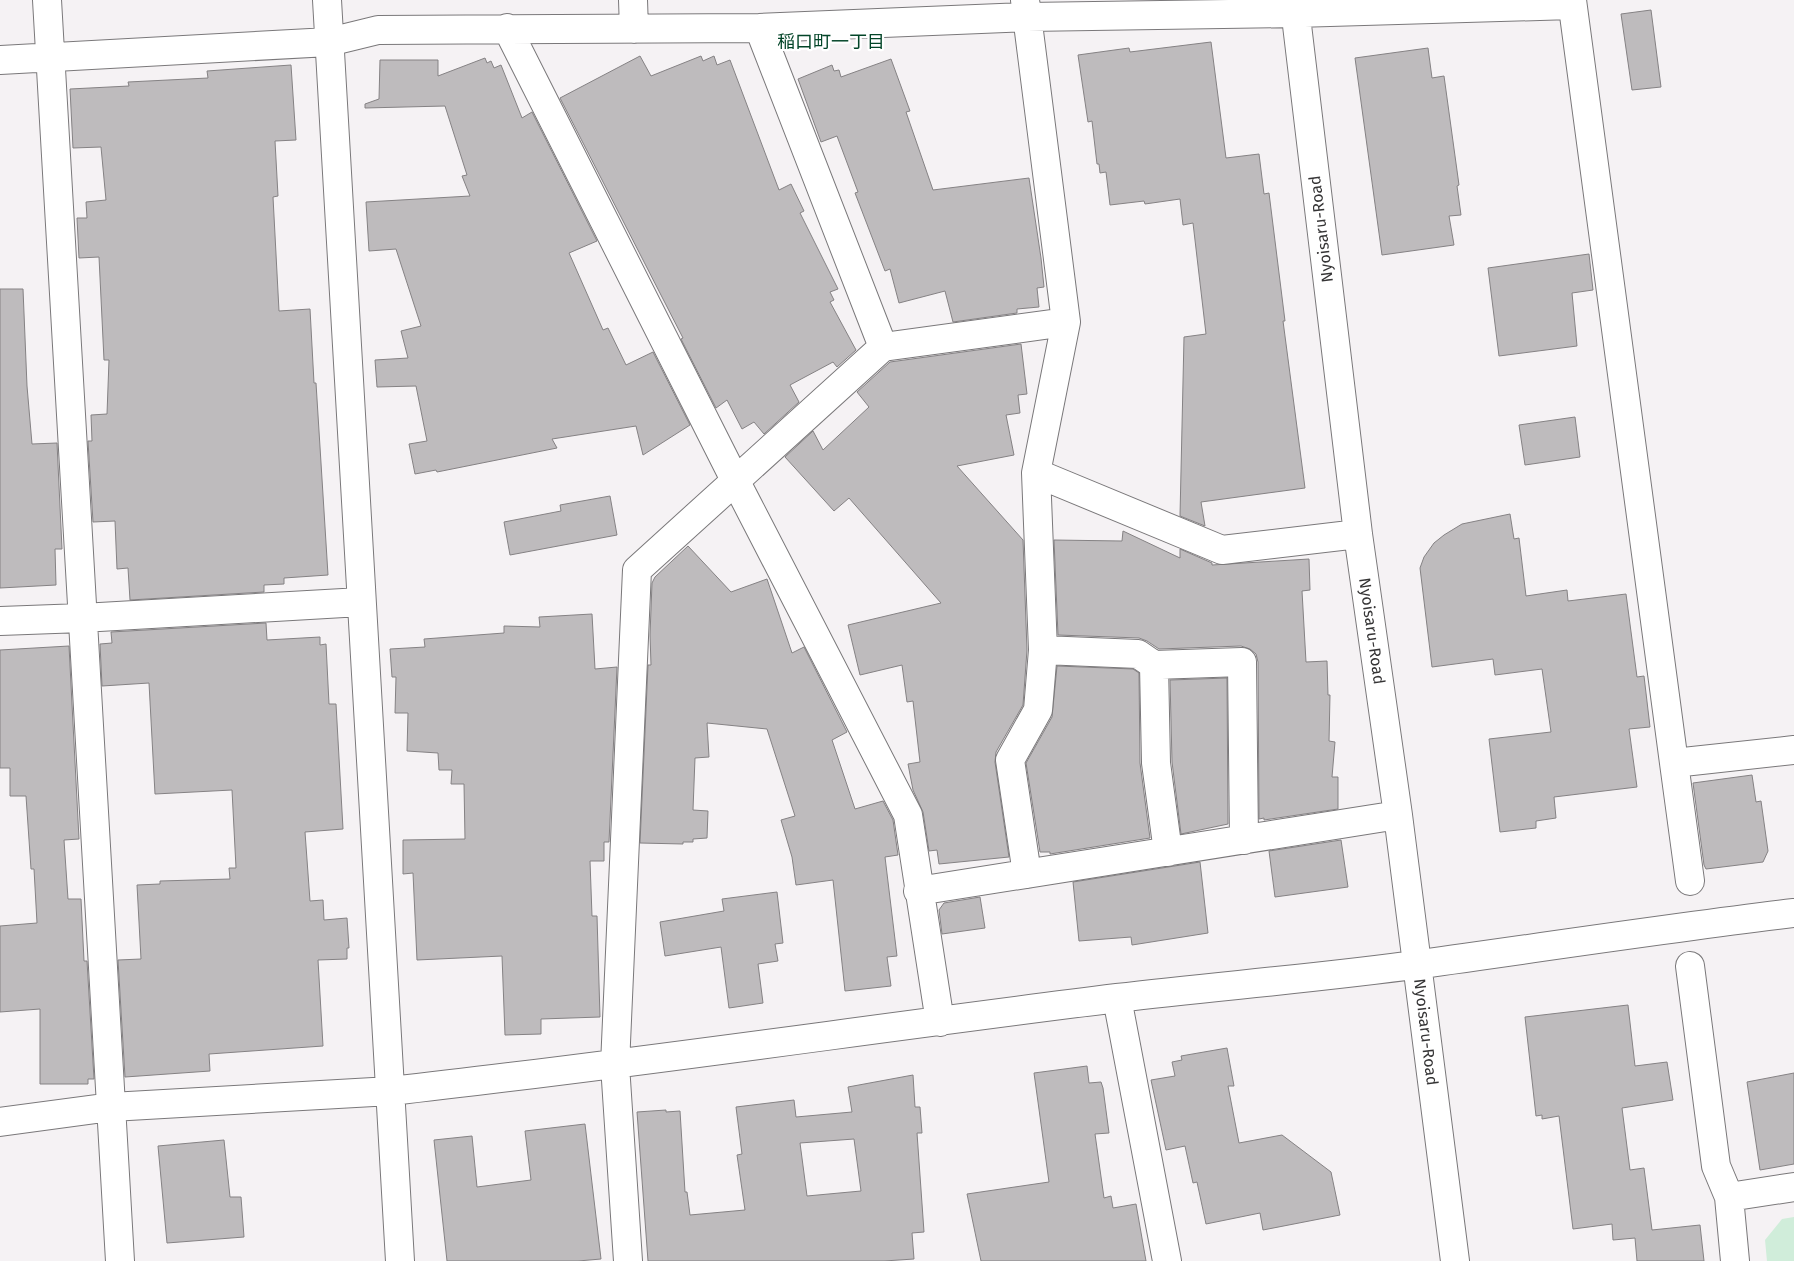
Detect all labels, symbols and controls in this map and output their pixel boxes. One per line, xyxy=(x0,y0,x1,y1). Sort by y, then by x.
district label: 稲口町一丁目 xyxy=(777,31,885,53)
street label: Nyoisaru-Road xyxy=(1305,175,1337,283)
street label: Nyoisaru-Road xyxy=(1355,576,1389,686)
street label: Nyoisaru-Road xyxy=(1410,978,1442,1086)

